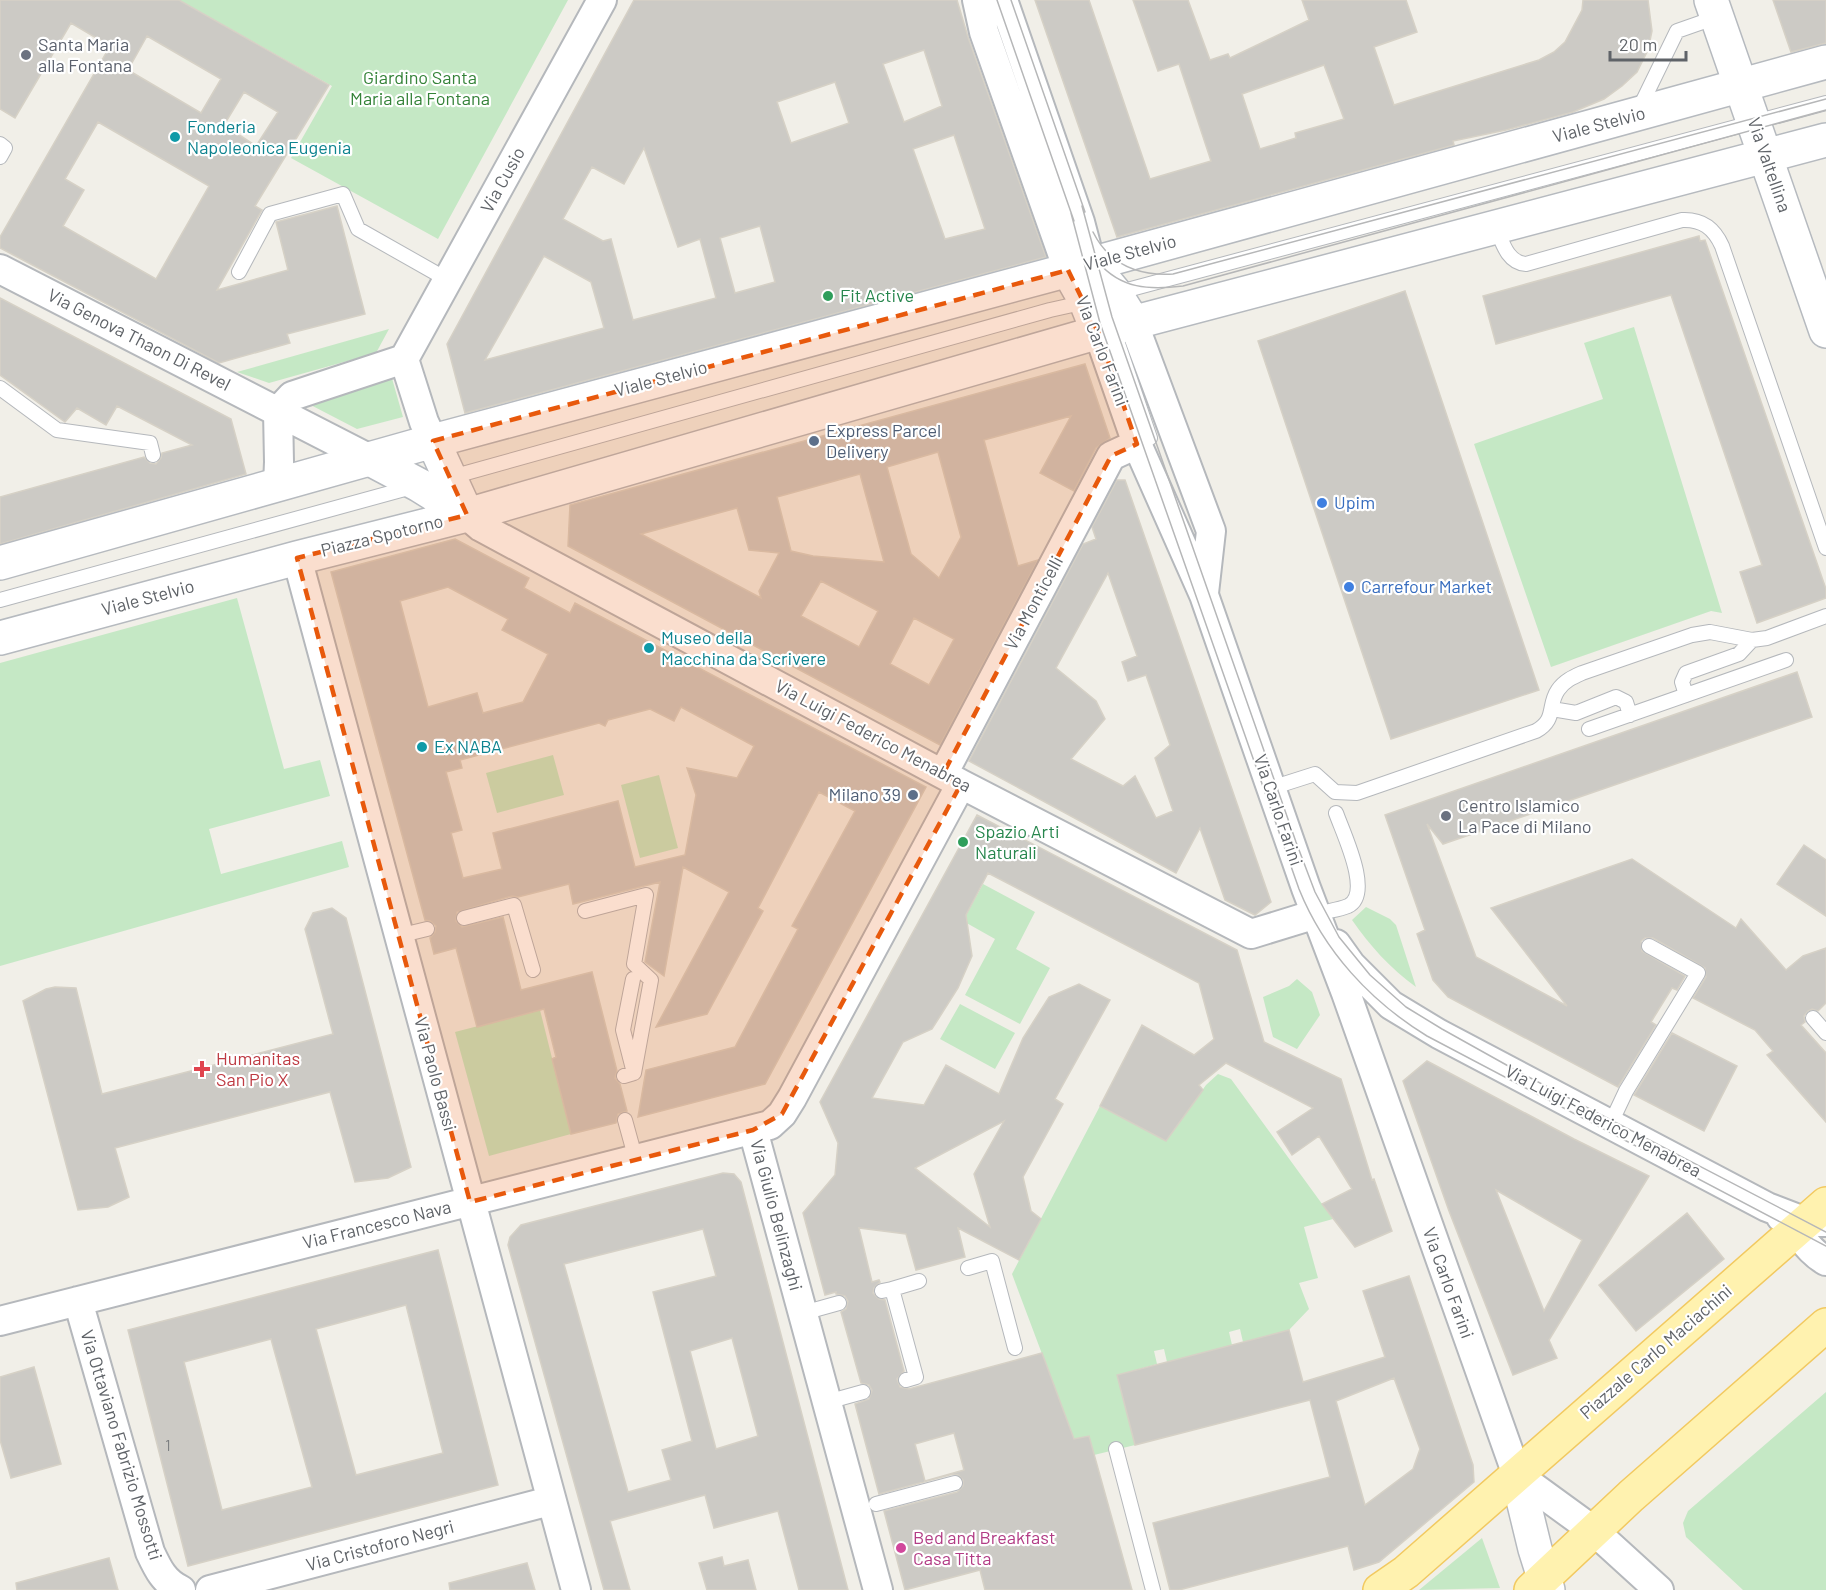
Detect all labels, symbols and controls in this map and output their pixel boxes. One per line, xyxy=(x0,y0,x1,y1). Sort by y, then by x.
scale bar xyxy=(1610,24,1686,62)
place label: Santa Maria alla Fontana xyxy=(38,33,132,76)
text: 20 m xyxy=(1619,33,1657,55)
marker: Santa Maria alla Fontana xyxy=(19,48,33,62)
park label: Giardino Santa Maria alla Fontana xyxy=(350,66,490,109)
street label: Viale Stelvio xyxy=(1550,101,1648,147)
street label: Via Valtellina xyxy=(1743,114,1796,215)
place label: Fonderia Napoleonica Eugenia xyxy=(187,115,351,158)
marker: Fonderia Napoleonica Eugenia xyxy=(168,130,182,144)
street label: Via Cusio xyxy=(475,143,529,216)
street label: Viale Stelvio xyxy=(1081,229,1179,275)
street label: Via Genova Thaon Di Revel xyxy=(44,283,235,395)
place label: Fit Active xyxy=(840,284,914,306)
marker: Fit Active xyxy=(821,289,835,303)
street label: Via Carlo Farini xyxy=(1072,292,1134,409)
street label: Viale Stelvio xyxy=(612,355,710,401)
place label: Express Parcel Delivery xyxy=(826,419,941,462)
marker: Express Parcel Delivery xyxy=(807,434,821,448)
place label: Upim xyxy=(1334,491,1375,513)
marker: Upim xyxy=(1315,496,1329,510)
street label: Piazza Spotorno xyxy=(318,509,445,561)
street label: Via Monticelli xyxy=(999,552,1067,653)
street label: Viale Stelvio xyxy=(99,574,197,620)
place label: Carrefour Market xyxy=(1361,575,1492,597)
marker: Carrefour Market xyxy=(1342,580,1356,594)
place label: Museo della Macchina da Scrivere xyxy=(661,626,826,669)
marker: Museo della Macchina da Scrivere xyxy=(642,641,656,655)
street label: Via Luigi Federico Menabrea xyxy=(772,674,975,796)
place label: Ex NABA xyxy=(434,735,502,757)
marker: Ex NABA xyxy=(415,740,429,754)
street label: Via Carlo Farini xyxy=(1250,751,1308,868)
place label: Milano 39 xyxy=(829,783,901,805)
marker: Milano 39 xyxy=(906,788,920,802)
place label: Centro Islamico La Pace di Milano xyxy=(1458,794,1592,837)
marker: Centro Islamico La Pace di Milano xyxy=(1439,809,1453,823)
place label: Spazio Arti Naturali xyxy=(975,820,1060,863)
marker: Spazio Arti Naturali xyxy=(956,835,970,849)
street label: Via Paolo Bassi xyxy=(410,1014,462,1133)
place label: Humanitas San Pio X xyxy=(216,1047,300,1090)
street label: Via Luigi Federico Menabrea xyxy=(1502,1059,1705,1181)
marker: Humanitas San Pio X xyxy=(193,1060,211,1078)
street label: Via Giulio Belinzaghi xyxy=(746,1137,808,1293)
street label: Via Francesco Nava xyxy=(300,1195,453,1253)
street label: Via Carlo Farini xyxy=(1419,1224,1479,1341)
street label: Piazzale Carlo Maciachini xyxy=(1575,1279,1736,1423)
street label: Via Ottaviano Fabrizio Mossotti xyxy=(76,1327,168,1563)
house number: 1 xyxy=(165,1436,171,1454)
street label: Via Cristoforo Negri xyxy=(303,1515,456,1575)
place label: Bed and Breakfast Casa Titta xyxy=(913,1526,1055,1569)
marker: Bed and Breakfast Casa Titta xyxy=(894,1541,908,1555)

